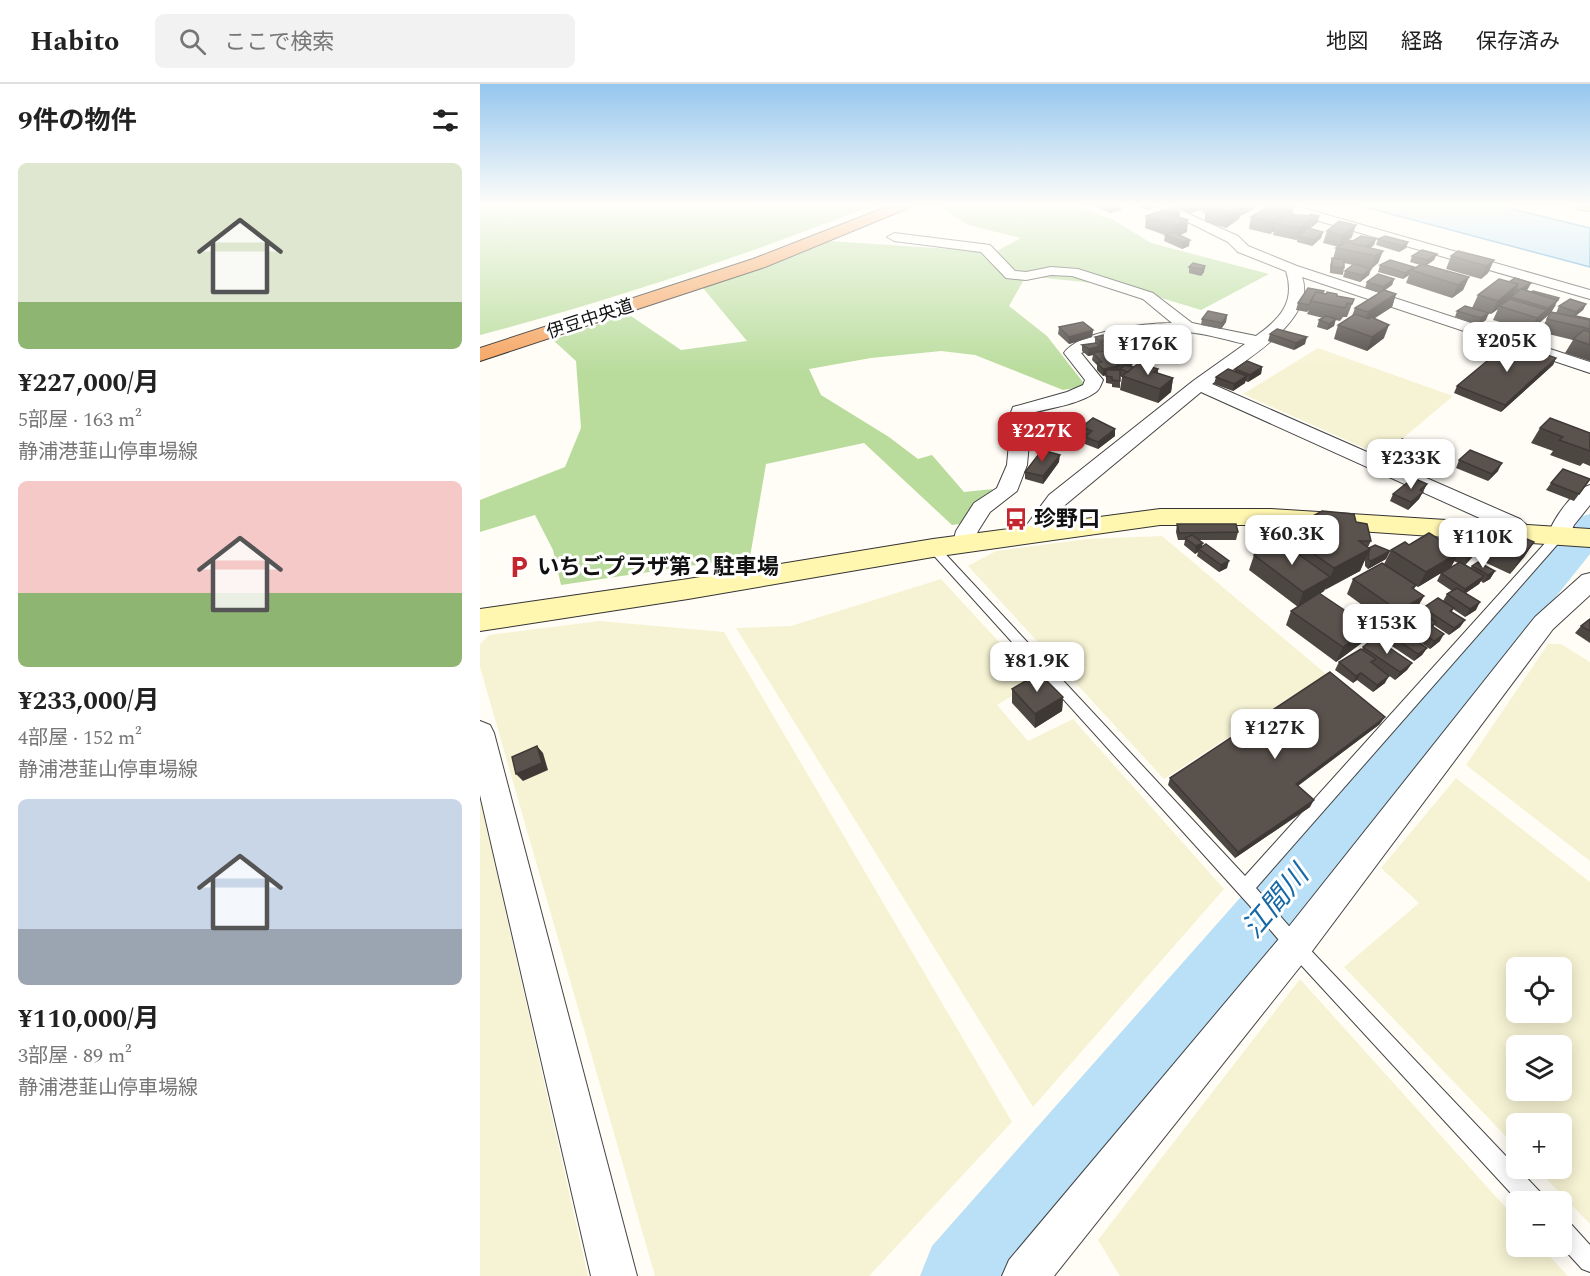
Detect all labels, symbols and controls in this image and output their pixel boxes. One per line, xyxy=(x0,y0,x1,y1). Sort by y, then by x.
search box xyxy=(155,14,575,68)
text: Habito xyxy=(30,20,119,63)
icon: search xyxy=(176,25,209,58)
text: ここで検索 xyxy=(224,26,334,59)
text: 地図 xyxy=(1326,26,1368,58)
text: 経路 xyxy=(1401,26,1443,58)
text: 保存済み xyxy=(1476,26,1560,58)
text: 9件の物件 xyxy=(18,101,137,141)
icon: filters xyxy=(429,104,462,137)
icon: home xyxy=(186,202,294,310)
street label: 伊豆中央道 xyxy=(543,292,637,346)
pin: ¥205K xyxy=(1465,322,1549,373)
pin: ¥176K xyxy=(1106,325,1190,376)
text: ¥205K xyxy=(1477,326,1537,356)
text: ¥176K xyxy=(1118,329,1178,359)
text: ¥227,000/月 xyxy=(18,363,160,403)
text: 5部屋 · 163 m² xyxy=(18,405,142,435)
pin: ¥227K xyxy=(1000,412,1084,463)
text: ¥227K xyxy=(1012,416,1072,446)
text: 静浦港韮山停車場線 xyxy=(18,437,198,467)
pin: ¥233K xyxy=(1369,439,1453,490)
text: ¥233K xyxy=(1381,443,1441,473)
place label: 珍野口 xyxy=(1034,503,1100,536)
bus stop icon: 珍野口 xyxy=(1003,506,1029,532)
pin: ¥60.3K xyxy=(1243,515,1341,566)
pin: ¥110K xyxy=(1441,518,1525,569)
text: ¥60.3K xyxy=(1259,519,1325,549)
icon: home xyxy=(186,520,294,628)
text: ¥110K xyxy=(1453,522,1513,552)
place label: いちごプラザ第２駐車場 xyxy=(537,551,779,584)
parking icon: いちごプラザ第２駐車場 xyxy=(506,554,532,580)
pin: ¥153K xyxy=(1345,604,1429,655)
text: ¥153K xyxy=(1357,608,1417,638)
pin: ¥81.9K xyxy=(988,642,1086,693)
text: ¥81.9K xyxy=(1004,646,1070,676)
text: ¥233,000/月 xyxy=(18,681,160,721)
pin: ¥127K xyxy=(1233,709,1317,760)
text: ¥127K xyxy=(1245,713,1305,743)
text: 4部屋 · 152 m² xyxy=(18,723,142,753)
text: 静浦港韮山停車場線 xyxy=(18,755,198,785)
icon: home xyxy=(186,838,294,946)
water label: 江間川 xyxy=(1233,854,1321,948)
map controls xyxy=(1506,957,1572,1257)
button: locate xyxy=(1506,957,1572,1023)
text: ¥110,000/月 xyxy=(18,999,160,1039)
button: layers xyxy=(1506,1035,1572,1101)
text: 3部屋 · 89 m² xyxy=(18,1041,132,1071)
text: 静浦港韮山停車場線 xyxy=(18,1073,198,1103)
button: + xyxy=(1506,1113,1572,1179)
button: − xyxy=(1506,1191,1572,1257)

